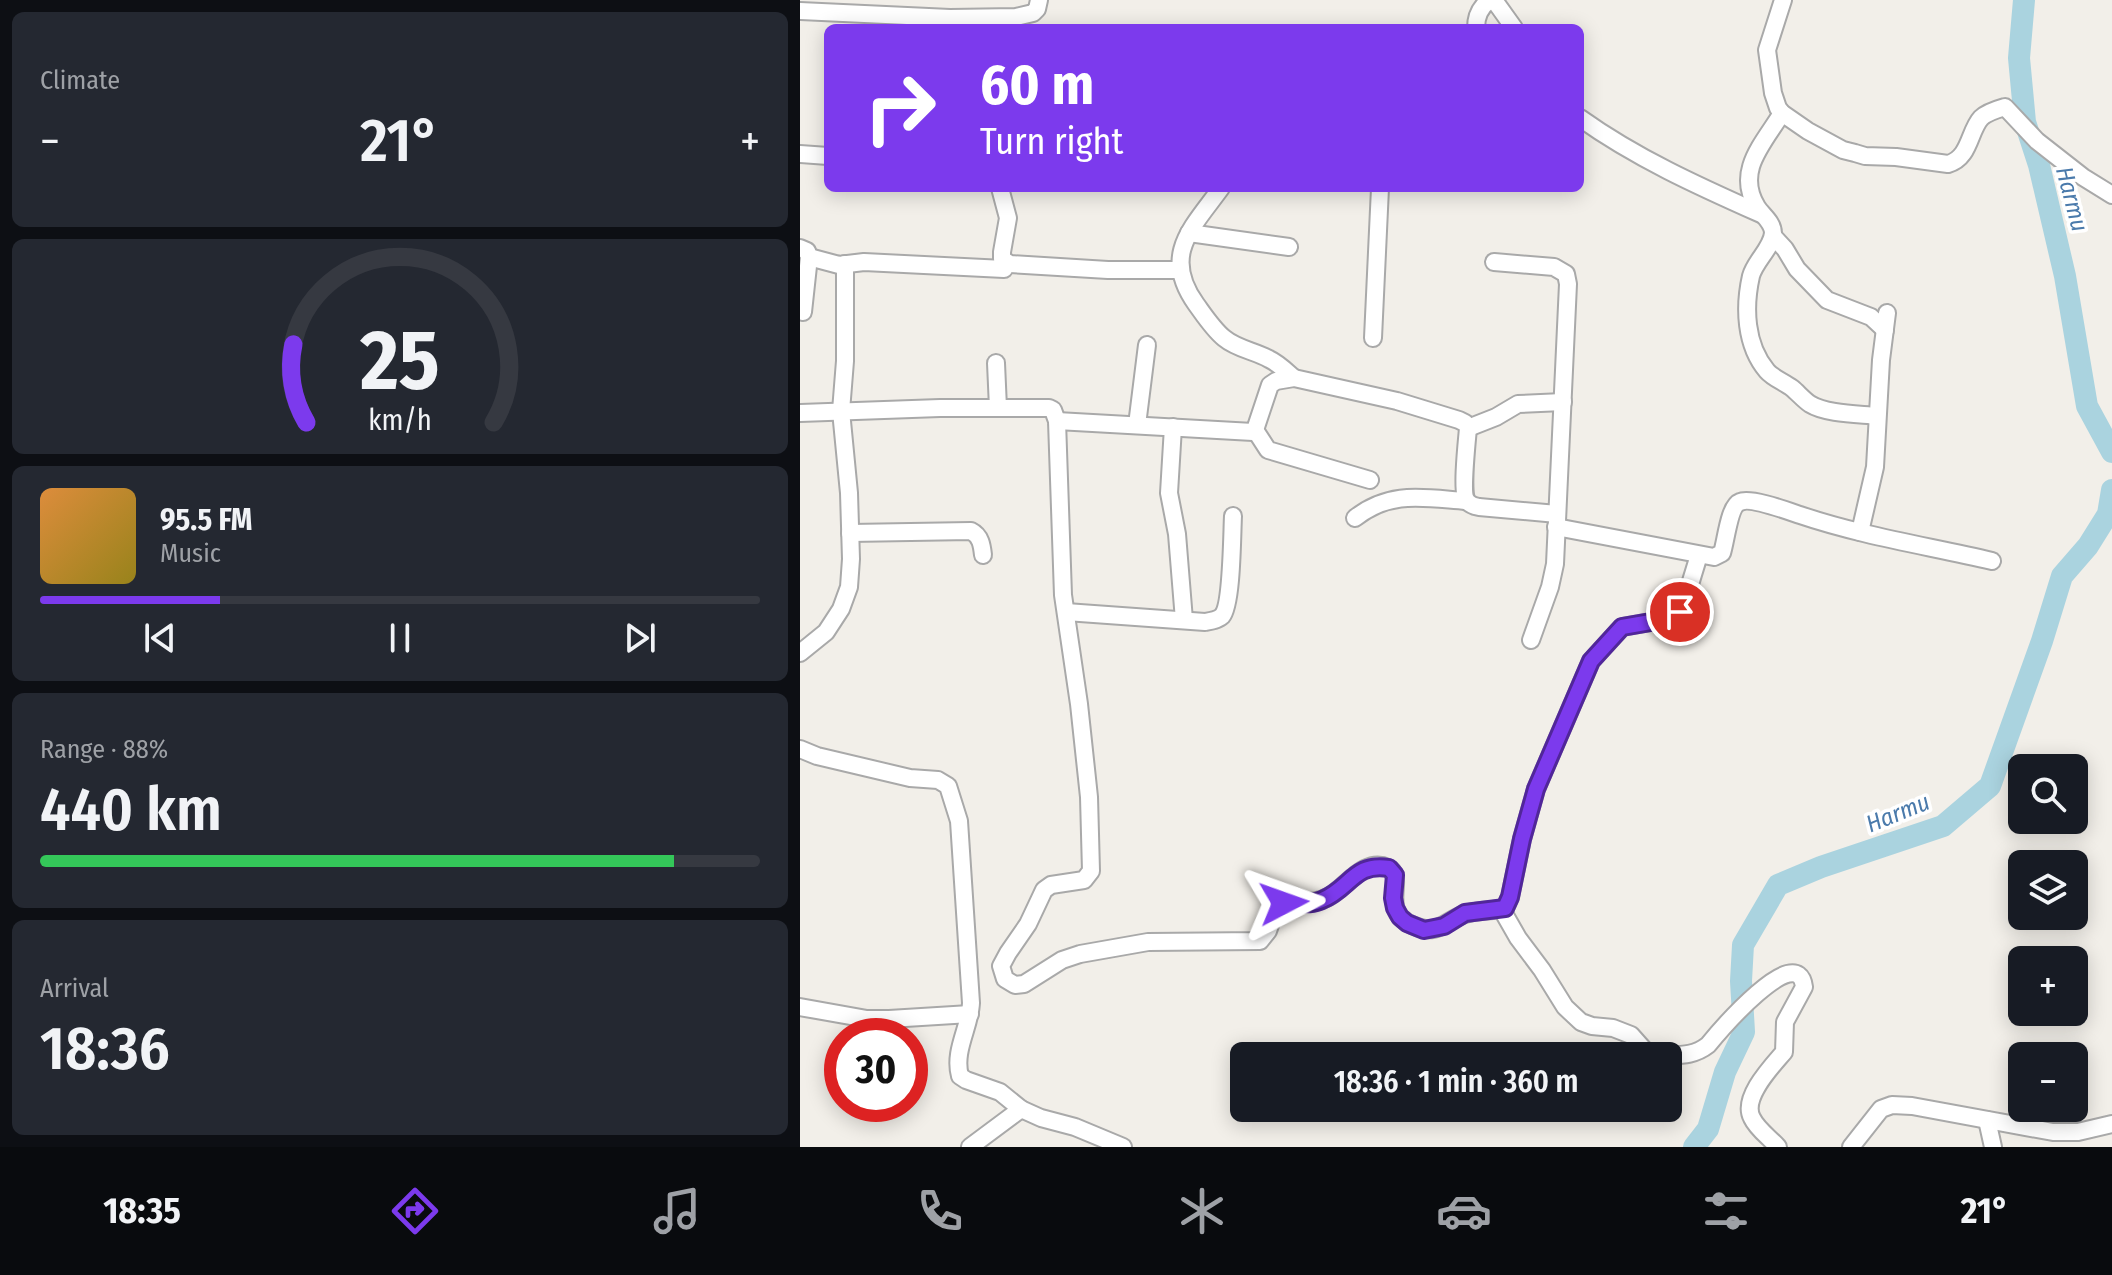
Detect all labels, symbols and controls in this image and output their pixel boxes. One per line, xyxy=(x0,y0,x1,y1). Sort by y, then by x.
text: 60 m xyxy=(980,52,1094,119)
icon: right xyxy=(848,56,952,160)
text: Climate xyxy=(40,65,120,96)
text: 21° xyxy=(360,105,440,177)
text: − xyxy=(40,115,60,168)
text: + xyxy=(740,115,760,168)
text: Turn right xyxy=(980,120,1123,164)
water label: Harmu xyxy=(2050,163,2094,235)
text: 25 xyxy=(359,310,440,410)
text: km/h xyxy=(368,403,432,438)
text: 95.5 FM xyxy=(160,502,252,538)
text: Music xyxy=(160,538,221,569)
pin xyxy=(1646,578,1714,646)
icon: arrive xyxy=(1658,590,1702,634)
icon: previous xyxy=(138,616,182,660)
icon: pause xyxy=(378,616,422,660)
icon: next xyxy=(618,616,662,660)
text: Range · 88% xyxy=(40,734,168,765)
map controls xyxy=(2008,754,2088,1122)
button: search xyxy=(2008,754,2088,834)
text: 440 km xyxy=(40,774,222,846)
water label: Harmu xyxy=(1862,788,1934,838)
button: layers xyxy=(2008,850,2088,930)
position arrow xyxy=(1242,861,1326,945)
button: + xyxy=(2008,946,2088,1026)
text: Arrival xyxy=(40,973,109,1004)
text: 18:36 xyxy=(40,1013,170,1085)
speed limit sign: 30 xyxy=(824,1018,928,1122)
button: − xyxy=(2008,1042,2088,1122)
text: 18:36 · 1 min · 360 m xyxy=(1334,1064,1578,1100)
icon: directions xyxy=(387,1183,443,1239)
icon: music xyxy=(649,1183,705,1239)
icon: phone xyxy=(912,1183,968,1239)
icon: climate xyxy=(1174,1183,1230,1239)
icon: car xyxy=(1436,1183,1492,1239)
icon: filters xyxy=(1698,1183,1754,1239)
text: 18:35 xyxy=(103,1189,181,1233)
text: 21° xyxy=(1961,1189,2009,1233)

